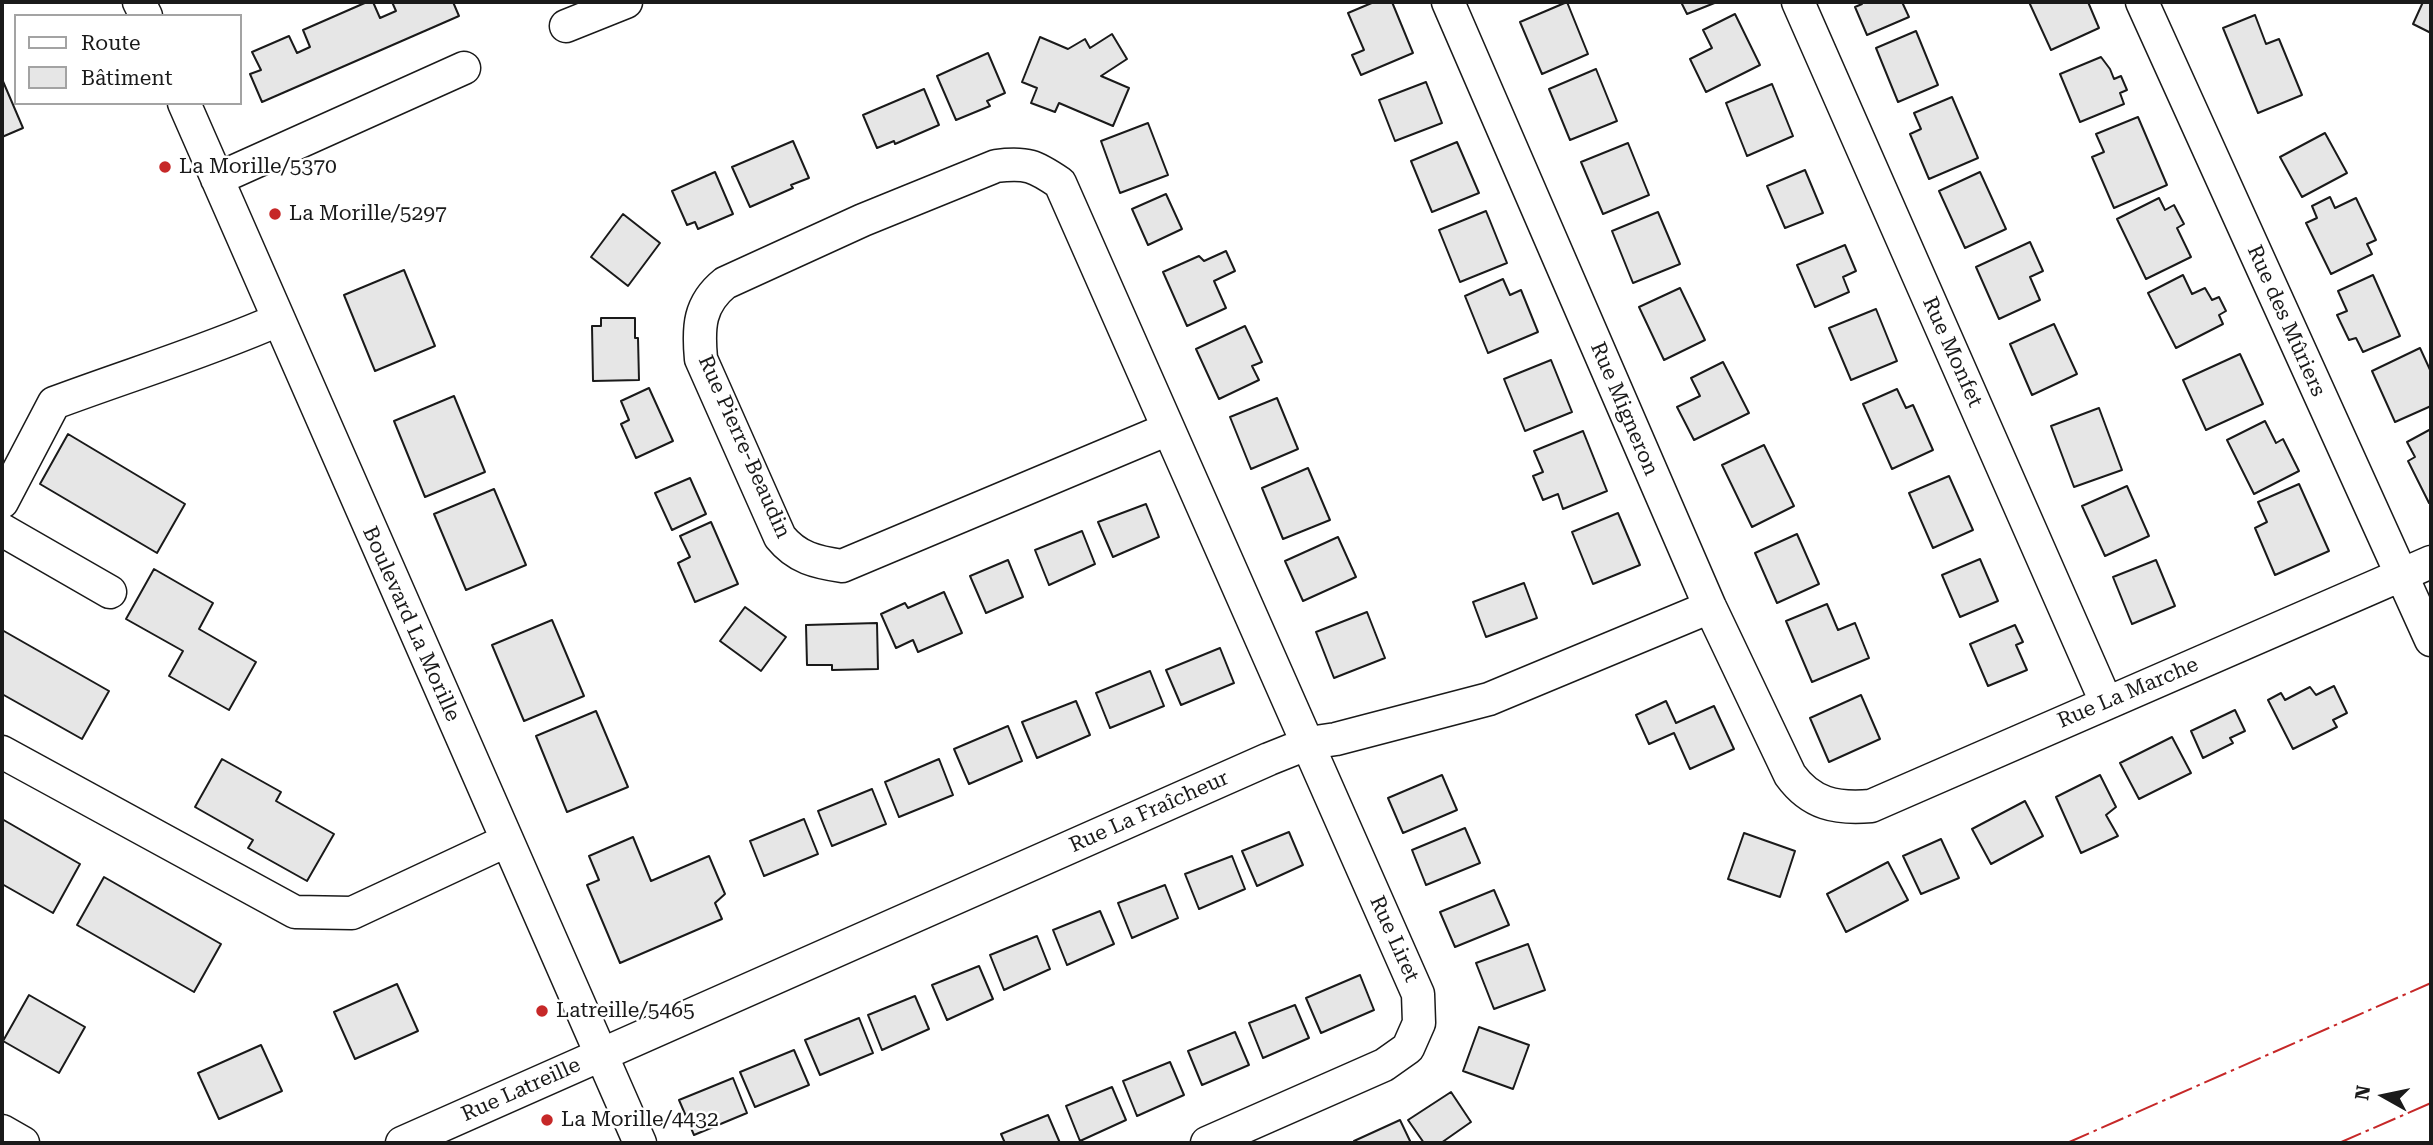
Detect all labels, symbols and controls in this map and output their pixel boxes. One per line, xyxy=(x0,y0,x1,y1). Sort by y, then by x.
legend xyxy=(14,14,242,105)
text: Route xyxy=(81,31,140,55)
text: Bâtiment xyxy=(81,66,173,90)
place label: La Morille/5370 xyxy=(179,154,337,180)
marker: La Morille/5370 xyxy=(157,159,173,175)
place label: La Morille/5297 xyxy=(289,201,447,227)
marker: La Morille/5297 xyxy=(267,206,283,222)
street label: Rue des Mûriers xyxy=(2241,241,2331,401)
street label: Rue Monfet xyxy=(1917,293,1987,411)
street label: Rue Migneron xyxy=(1585,338,1663,480)
street label: Rue Pierre-Beaudin xyxy=(692,352,796,542)
street label: Boulevard La Morille xyxy=(357,523,465,725)
street label: Rue La Marche xyxy=(2054,652,2202,734)
street label: Rue La Fraîcheur xyxy=(1066,766,1232,858)
street label: Rue Liret xyxy=(1364,892,1424,986)
place label: Latreille/5465 xyxy=(556,998,695,1024)
marker: Latreille/5465 xyxy=(534,1003,550,1019)
street label: Rue Latreille xyxy=(458,1053,584,1127)
north arrow xyxy=(2349,1061,2419,1131)
text: N xyxy=(2350,1084,2375,1102)
place label: La Morille/4432 xyxy=(561,1107,719,1133)
marker: La Morille/4432 xyxy=(539,1112,555,1128)

